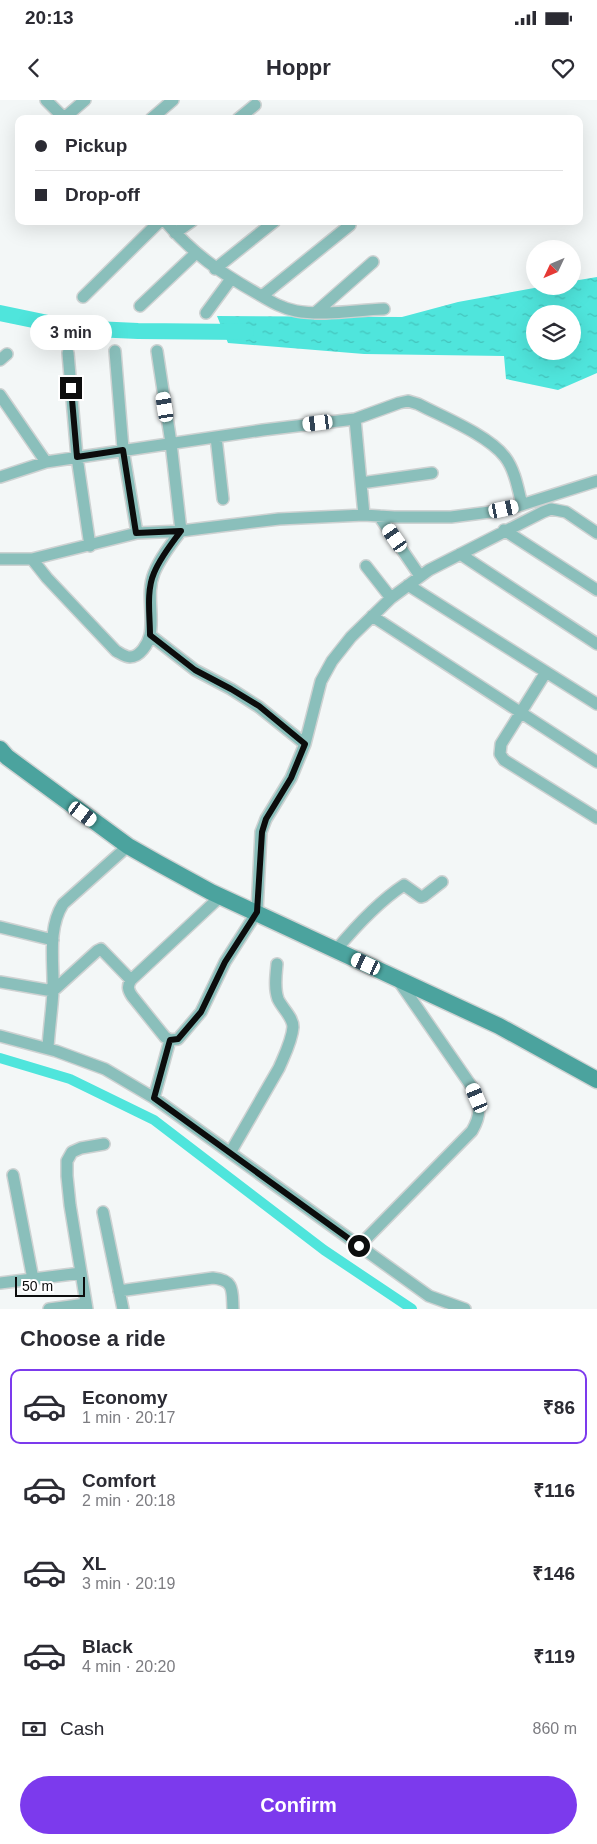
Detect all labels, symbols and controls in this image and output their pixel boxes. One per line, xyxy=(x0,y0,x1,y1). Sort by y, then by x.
text: 20:13 xyxy=(25,7,74,28)
icon: back xyxy=(20,54,48,82)
icon: heart xyxy=(549,54,577,82)
text: Hoppr xyxy=(266,55,331,80)
text: Pickup xyxy=(65,135,127,156)
text: Drop-off xyxy=(65,184,140,205)
north arrow xyxy=(526,240,581,295)
map controls xyxy=(526,240,581,360)
button: layers xyxy=(526,305,581,360)
callout: 3 min xyxy=(30,316,112,350)
text: 3 min xyxy=(50,324,92,341)
route end xyxy=(60,377,82,399)
car xyxy=(155,391,174,423)
car xyxy=(302,414,333,432)
car xyxy=(487,499,520,519)
car xyxy=(380,521,409,555)
car xyxy=(66,799,99,829)
car xyxy=(349,951,382,977)
car xyxy=(464,1081,489,1115)
route start xyxy=(348,1235,370,1257)
scale bar xyxy=(15,1274,85,1297)
text: 50 m xyxy=(22,1278,53,1294)
text: Choose a ride xyxy=(20,1326,165,1351)
icon: car xyxy=(22,1384,67,1429)
text: Economy xyxy=(82,1387,168,1408)
text: ₹86 xyxy=(543,1397,575,1418)
text: 1 min · 20:17 xyxy=(82,1409,175,1426)
icon: car xyxy=(22,1467,67,1512)
text: Comfort xyxy=(82,1470,156,1491)
text: ₹116 xyxy=(533,1480,575,1501)
text: 2 min · 20:18 xyxy=(82,1492,175,1509)
icon: car xyxy=(22,1550,67,1595)
text: XL xyxy=(82,1553,106,1574)
text: ₹146 xyxy=(532,1563,575,1584)
text: 3 min · 20:19 xyxy=(82,1575,175,1592)
icon: car xyxy=(22,1633,67,1678)
text: Black xyxy=(82,1636,133,1657)
text: ₹119 xyxy=(533,1646,575,1667)
text: 4 min · 20:20 xyxy=(82,1658,175,1675)
icon: cash xyxy=(20,1715,48,1743)
text: Cash xyxy=(60,1718,104,1739)
text: 860 m xyxy=(533,1720,577,1737)
button: Confirm xyxy=(20,1776,577,1834)

